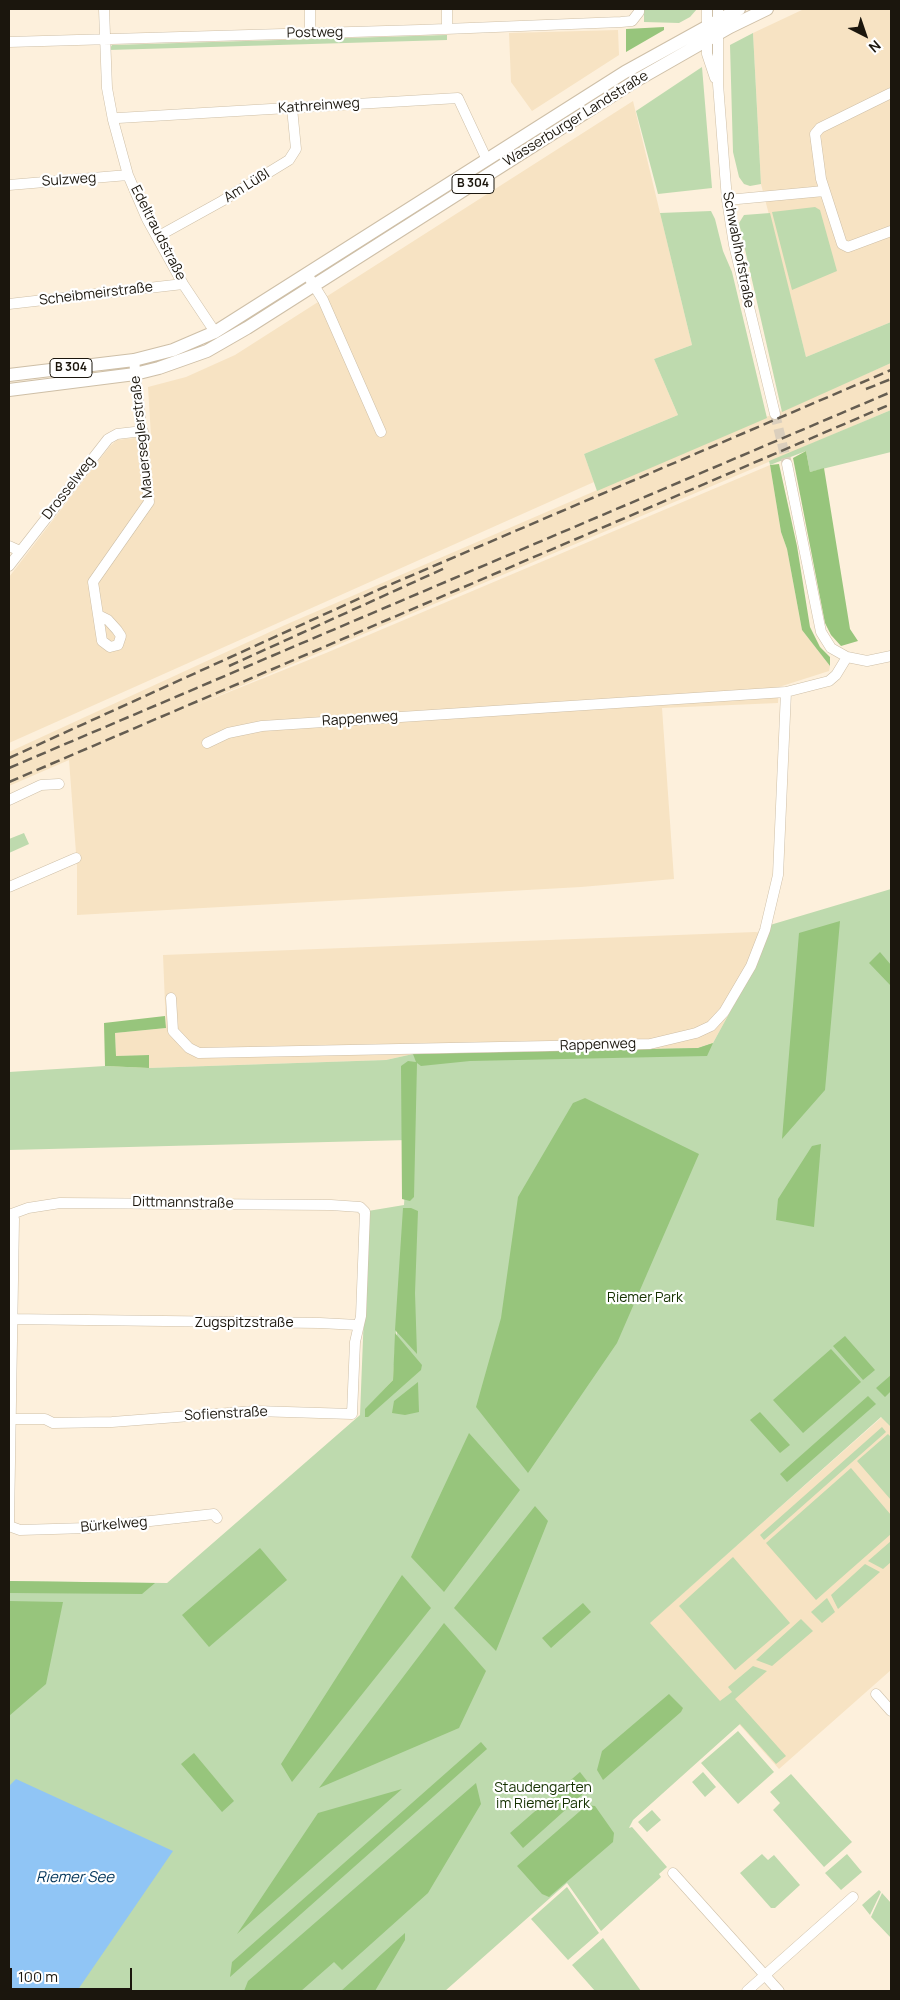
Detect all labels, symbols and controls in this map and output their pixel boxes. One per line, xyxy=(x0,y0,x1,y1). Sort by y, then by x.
north arrow xyxy=(840,10,890,60)
street label: Postweg xyxy=(287,24,343,42)
text: N xyxy=(865,36,885,57)
street label: Wasserburger Landstraße xyxy=(501,68,651,170)
street label: Kathreinweg xyxy=(278,95,360,117)
street label: Am Lüßl xyxy=(221,165,273,207)
street label: Sulzweg xyxy=(41,170,97,190)
road number: B 304 xyxy=(452,174,494,193)
street label: Edeltraudstraße xyxy=(127,183,189,283)
street label: Schwablhofstraße xyxy=(718,190,758,310)
street label: Scheibmeirstraße xyxy=(38,279,154,309)
road number: B 304 xyxy=(50,358,92,378)
street label: Mauerseglerstraße xyxy=(127,375,157,499)
street label: Drosselweg xyxy=(39,453,99,523)
street label: Rappenweg xyxy=(321,708,399,730)
street label: Rappenweg xyxy=(560,1035,636,1055)
street label: Dittmannstraße xyxy=(132,1194,234,1212)
park label: Riemer Park xyxy=(607,1290,683,1306)
street label: Zugspitzstraße xyxy=(194,1315,294,1331)
street label: Sofienstraße xyxy=(184,1403,268,1425)
street label: Bürkelweg xyxy=(80,1514,148,1536)
park label: Staudengarten im Riemer Park xyxy=(494,1780,592,1812)
water label: Riemer See xyxy=(36,1869,114,1887)
scale bar xyxy=(12,1958,135,1990)
text: 100 m xyxy=(18,1966,58,1987)

